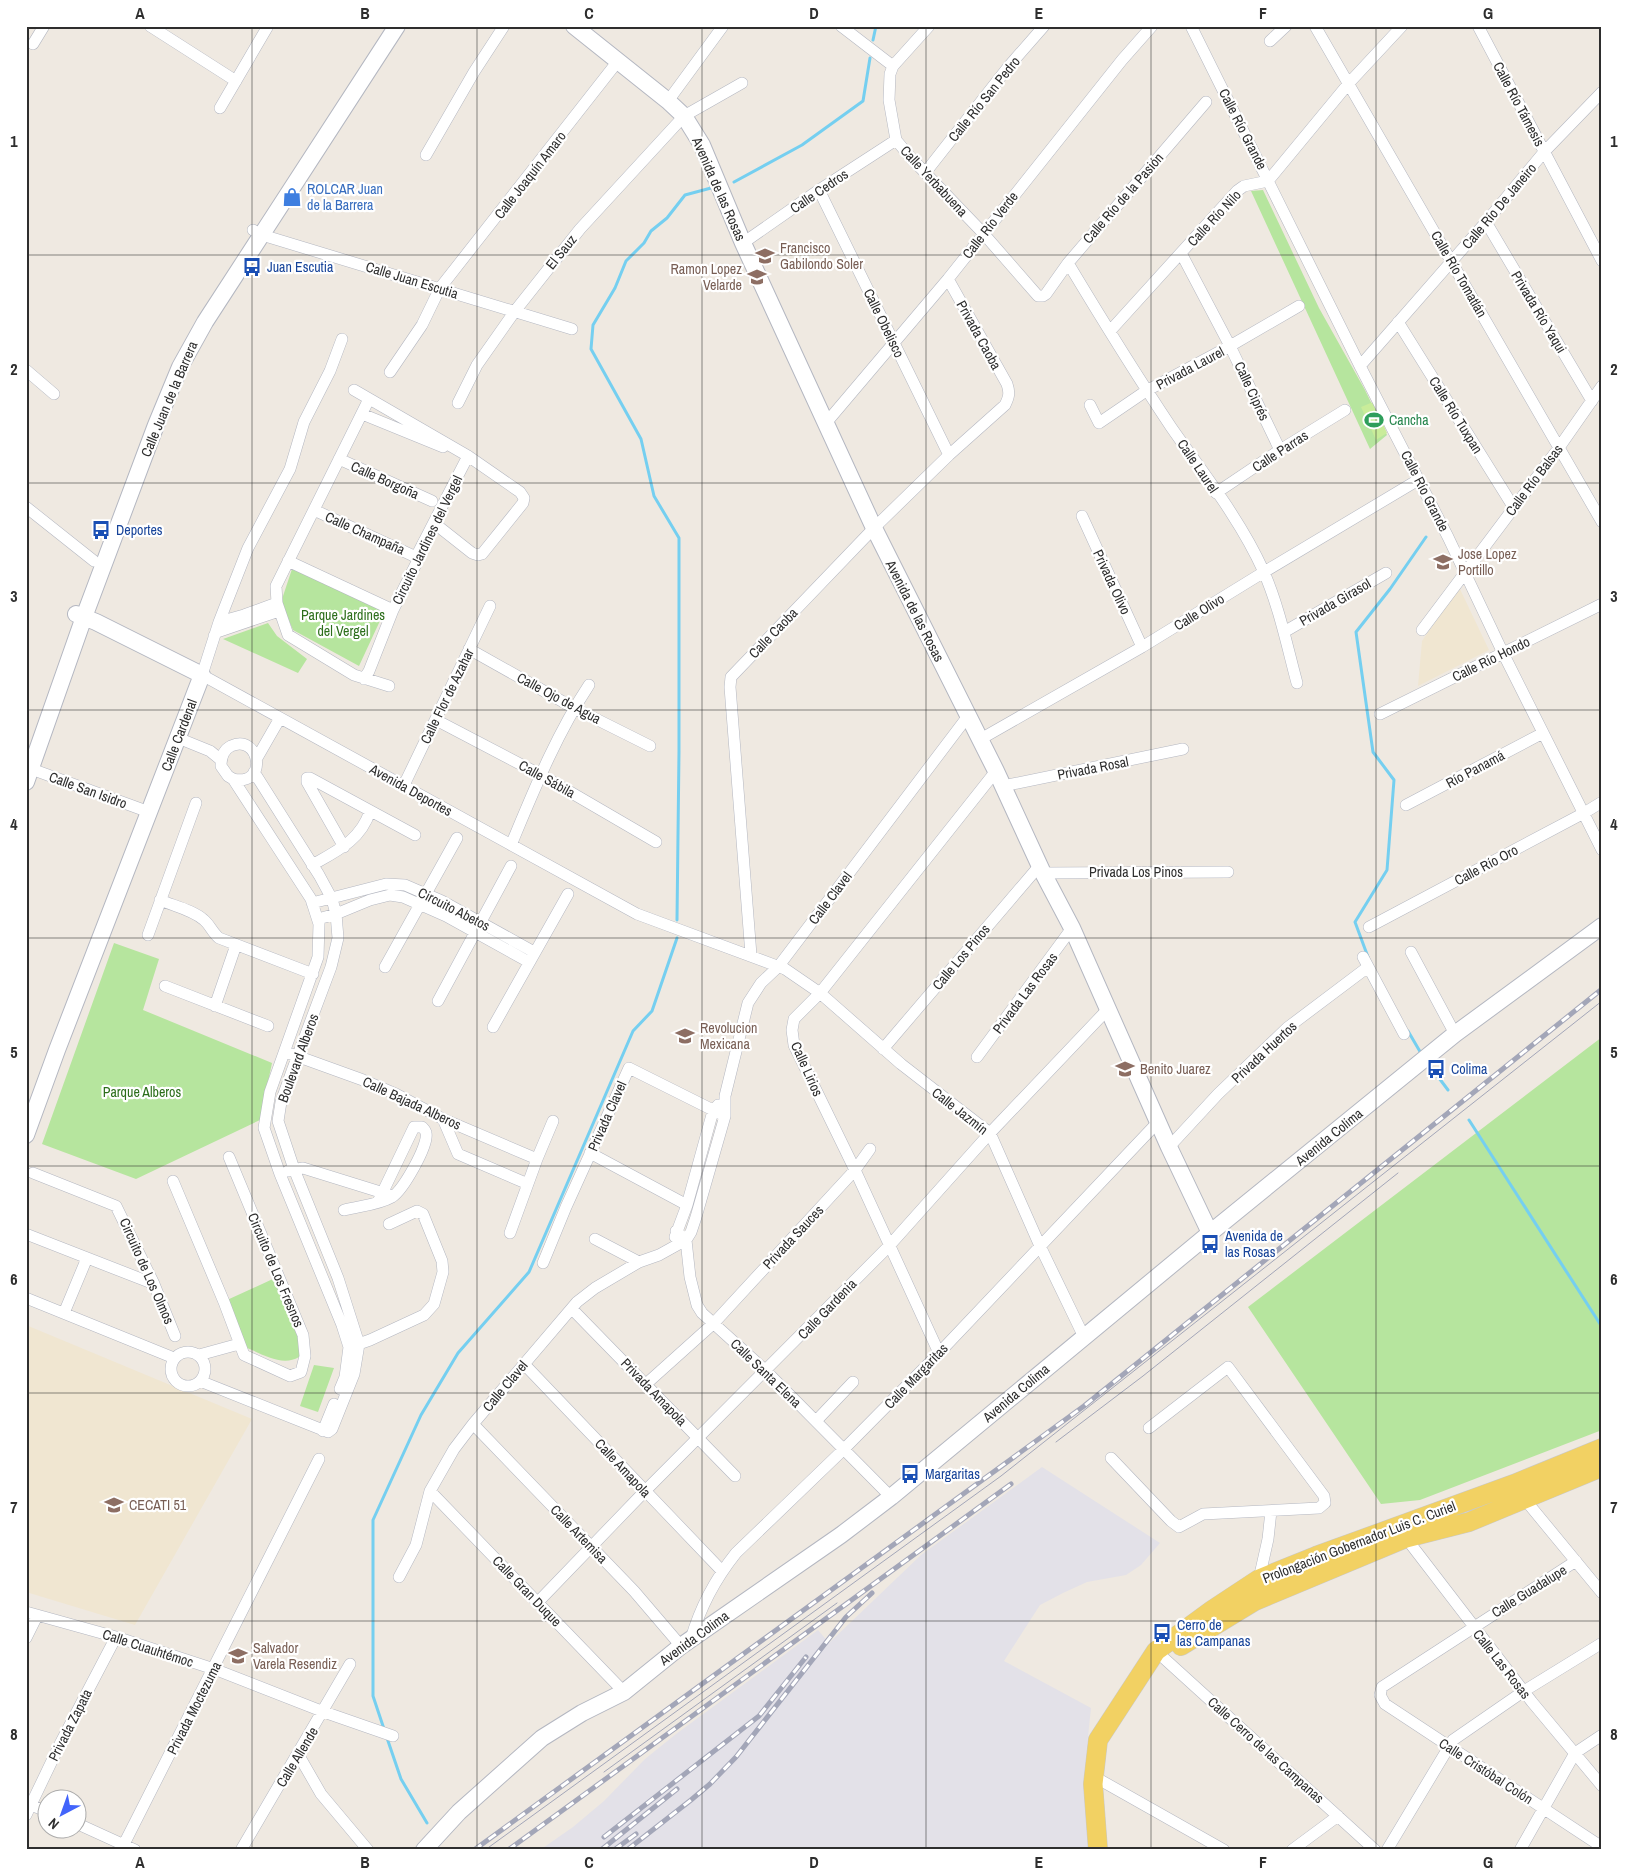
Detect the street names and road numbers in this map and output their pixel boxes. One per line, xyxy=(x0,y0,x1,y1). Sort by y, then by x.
street label: Calle Río San Pedro xyxy=(944,53,1024,145)
street label: Calle Río Támesis xyxy=(1489,59,1549,150)
street label: Calle Río Grande xyxy=(1215,85,1271,173)
street label: Calle Joaquín Amaro xyxy=(490,127,570,223)
street label: Avenida de las Rosas xyxy=(688,134,750,244)
street label: Calle Yerbabuena xyxy=(896,142,972,221)
street label: Calle Río de la Pasión xyxy=(1079,149,1167,247)
street label: Calle Río De Janeiro xyxy=(1458,159,1540,253)
street label: Calle Cedros xyxy=(786,165,852,217)
street label: Calle Río Nilo xyxy=(1183,186,1245,250)
street label: Calle Río Verde xyxy=(958,188,1022,262)
street label: Calle Río Tomatlán xyxy=(1427,228,1491,320)
street label: El Sauz xyxy=(542,231,581,273)
street label: Calle Juan Escutia xyxy=(364,257,461,303)
street label: Privada Río Yaqui xyxy=(1507,268,1571,356)
street label: Calle Obelisco xyxy=(860,286,908,360)
street label: Privada Caoba xyxy=(953,297,1006,373)
street label: Calle Juan de la Barrera xyxy=(137,338,202,459)
street label: Privada Laurel xyxy=(1153,343,1227,393)
street label: Calle Ciprés xyxy=(1230,359,1274,424)
street label: Calle Río Tuxpan xyxy=(1425,373,1487,457)
street label: Calle Parras xyxy=(1249,426,1312,476)
street label: Calle Laurel xyxy=(1173,436,1223,496)
street label: Calle Río Balsas xyxy=(1501,440,1567,519)
street label: Calle Río Grande xyxy=(1397,447,1453,535)
street label: Calle Borgoña xyxy=(348,457,422,503)
street label: Circuito Jardines del Vergel xyxy=(388,472,466,608)
street label: Calle Champaña xyxy=(322,507,408,559)
street label: Privada Olivo xyxy=(1089,547,1135,617)
street label: Avenida de las Rosas xyxy=(881,556,948,665)
street label: Privada Girasol xyxy=(1296,574,1374,630)
street label: Calle Olivo xyxy=(1170,589,1228,635)
street label: Calle Caoba xyxy=(745,604,802,662)
street label: Calle Río Hondo xyxy=(1449,632,1533,686)
street label: Calle Flor de Azahar xyxy=(416,645,478,747)
street label: Calle Ojo de Agua xyxy=(514,668,605,728)
street label: Calle Cardenal xyxy=(157,696,201,774)
street label: Río Panamá xyxy=(1443,746,1508,792)
street label: Privada Rosal xyxy=(1056,752,1130,784)
street label: Calle Sábila xyxy=(516,756,579,802)
street label: Avenida Deportes xyxy=(366,759,456,820)
street label: Calle San Isidro xyxy=(47,768,129,812)
street label: Calle Río Oro xyxy=(1451,841,1521,889)
street label: Privada Los Pinos xyxy=(1089,863,1183,881)
street label: Calle Clavel xyxy=(804,868,856,928)
street label: Circuito Abetos xyxy=(415,883,493,935)
street label: Calle Los Pinos xyxy=(928,920,994,994)
street label: Privada Las Rosas xyxy=(989,949,1062,1037)
street label: Boulevard Alberos xyxy=(274,1011,322,1105)
street label: Privada Huertos xyxy=(1228,1017,1301,1087)
street label: Calle Lirios xyxy=(787,1039,827,1099)
street label: Calle Bajada Alberos xyxy=(360,1072,464,1134)
street label: Privada Clavel xyxy=(584,1078,630,1154)
street label: Calle Jazmín xyxy=(928,1083,992,1139)
street label: Avenida Colima xyxy=(1291,1104,1367,1170)
street label: Privada Sauces xyxy=(759,1201,827,1273)
street label: Circuito de Los Fresnos xyxy=(244,1210,308,1330)
street label: Circuito de Los Olmos xyxy=(116,1215,179,1327)
street label: Calle Gardenia xyxy=(794,1275,861,1343)
street label: Calle Santa Elena xyxy=(727,1335,806,1412)
street label: Calle Margaritas xyxy=(880,1339,952,1413)
street label: Privada Amapola xyxy=(617,1354,691,1430)
street label: Calle Clavel xyxy=(478,1357,532,1415)
street label: Avenida Colima xyxy=(978,1360,1053,1427)
street label: Calle Amapola xyxy=(591,1435,655,1502)
street label: Prolongación Gobernador Luis C. Curiel xyxy=(1260,1497,1458,1587)
street label: Calle Artemisa xyxy=(547,1501,612,1568)
street label: Calle Gran Duque xyxy=(489,1552,565,1630)
street label: Calle Guadalupe xyxy=(1488,1561,1570,1621)
street label: Avenida Colima xyxy=(655,1606,733,1670)
street label: Calle Cuauhtémoc xyxy=(100,1625,196,1671)
street label: Calle Las Rosas xyxy=(1469,1626,1535,1703)
street label: Privada Moctezuma xyxy=(163,1658,225,1758)
street label: Privada Zapata xyxy=(44,1685,96,1764)
street label: Calle Cerro de las Campanas xyxy=(1204,1693,1328,1807)
street label: Calle Allende xyxy=(272,1724,322,1790)
street label: Calle Cristóbal Colón xyxy=(1436,1734,1536,1808)

